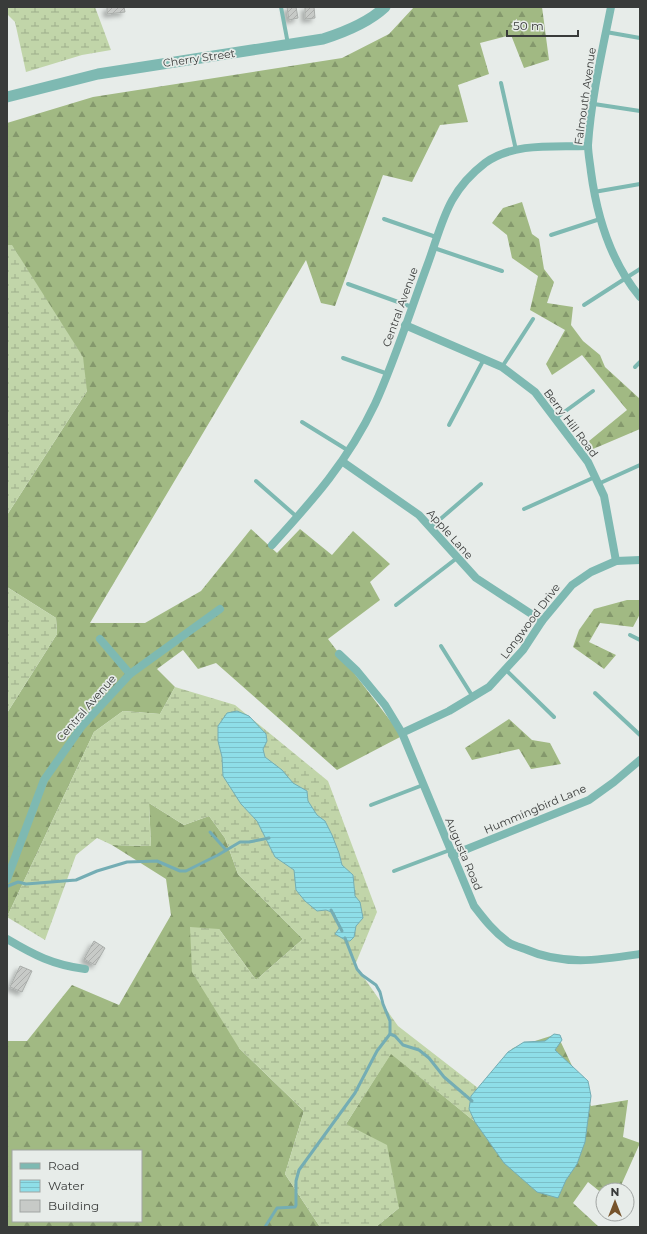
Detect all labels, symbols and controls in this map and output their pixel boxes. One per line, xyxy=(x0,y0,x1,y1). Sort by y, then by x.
scale bar xyxy=(507,12,578,38)
text: 50 m xyxy=(513,18,544,33)
street label: Cherry Street xyxy=(162,46,236,70)
street label: Falmouth Avenue xyxy=(571,46,599,146)
street label: Central Avenue xyxy=(379,265,421,349)
street label: Berry Hill Road xyxy=(541,386,601,460)
street label: Apple Lane xyxy=(424,506,476,562)
street label: Longwood Drive xyxy=(497,580,563,661)
street label: Central Avenue xyxy=(53,671,119,744)
street label: Hummingbird Lane xyxy=(482,781,589,837)
street label: Augusta Road xyxy=(442,815,486,893)
legend xyxy=(12,1150,142,1222)
text: Road xyxy=(48,1158,79,1173)
text: Water xyxy=(48,1178,85,1193)
north arrow xyxy=(595,1182,635,1222)
text: N xyxy=(611,1185,619,1199)
text: Building xyxy=(48,1198,99,1213)

